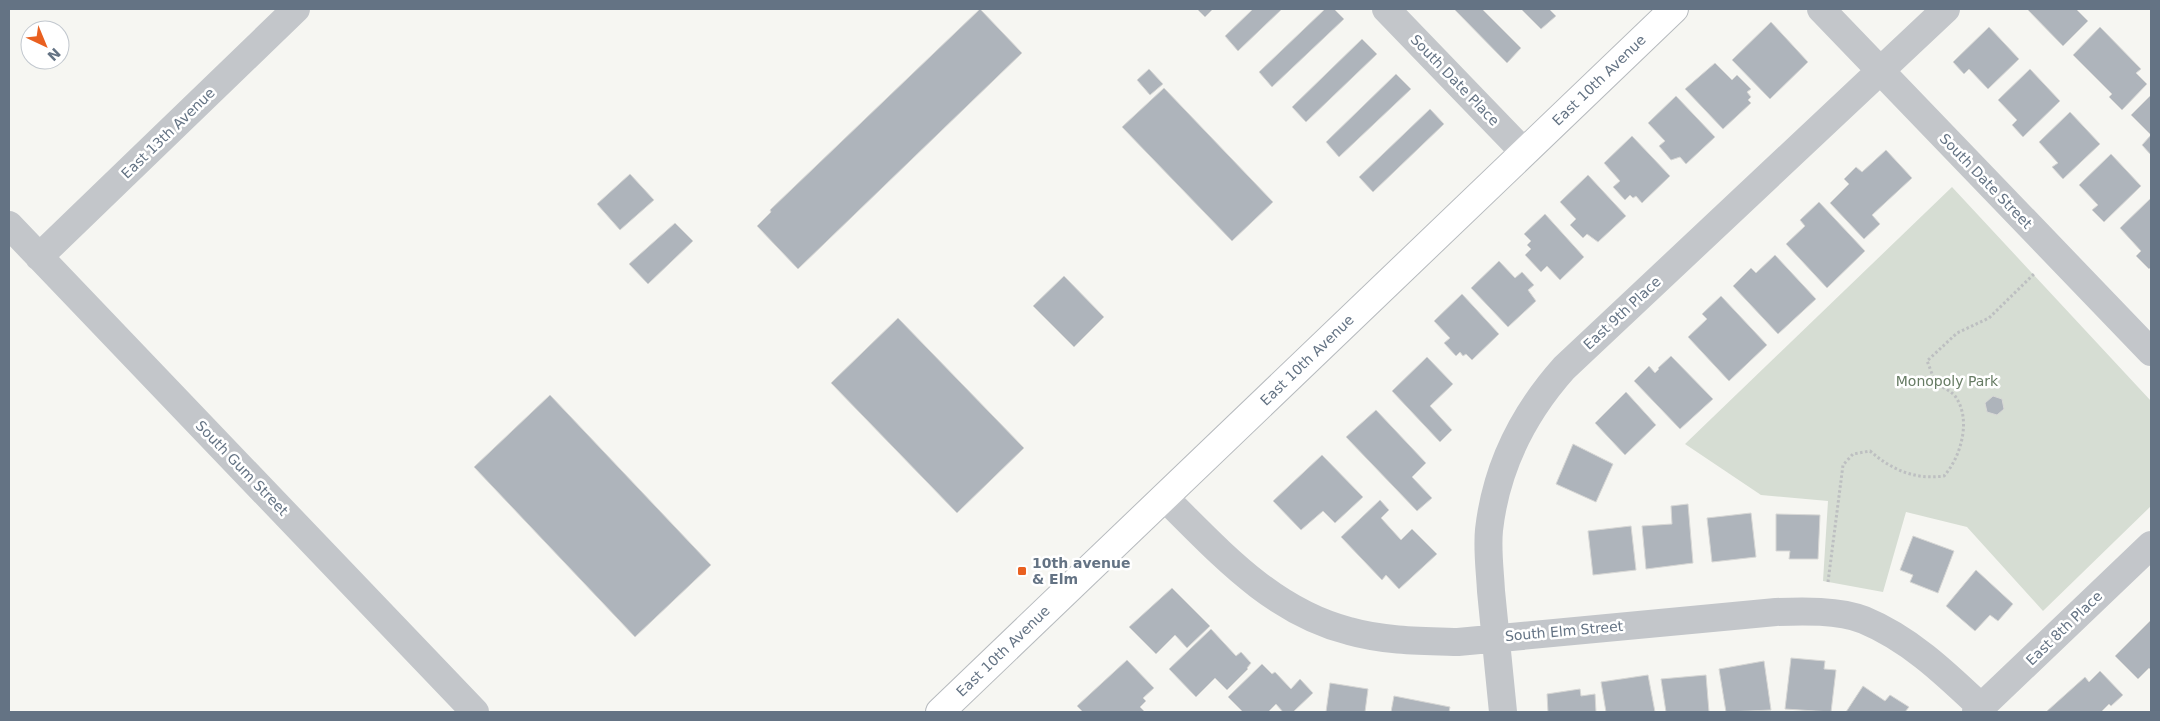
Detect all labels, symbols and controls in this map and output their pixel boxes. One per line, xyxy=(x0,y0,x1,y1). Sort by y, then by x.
north arrow xyxy=(20,20,70,70)
street label: South Date Place xyxy=(1407,31,1503,129)
street label: East 10th Avenue xyxy=(1549,31,1649,129)
text: N xyxy=(44,45,64,64)
street label: East 13th Avenue xyxy=(118,84,218,182)
street label: South Date Street xyxy=(1937,130,2036,232)
street label: East 9th Place xyxy=(1580,273,1664,353)
street label: East 10th Avenue xyxy=(1257,311,1357,409)
park label: Monopoly Park xyxy=(1896,373,1999,389)
street label: South Gum Street xyxy=(193,417,292,519)
place label: 10th avenue & Elm xyxy=(1032,555,1131,587)
marker: 10th avenue & Elm xyxy=(1016,565,1028,577)
street label: East 8th Place xyxy=(2023,588,2105,668)
street label: East 10th Avenue xyxy=(953,602,1053,700)
street label: South Elm Street xyxy=(1504,618,1624,644)

